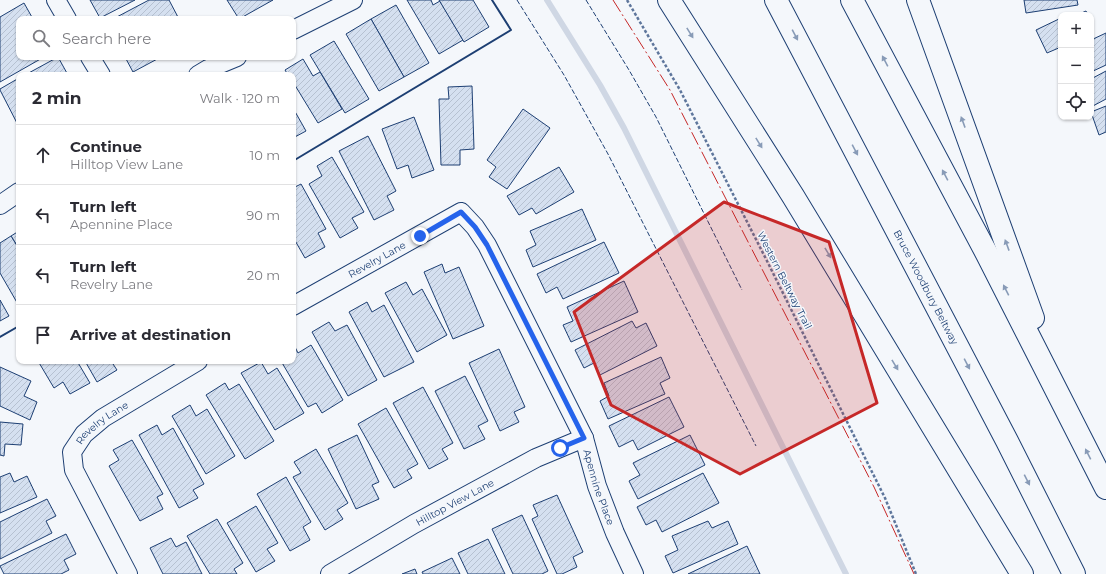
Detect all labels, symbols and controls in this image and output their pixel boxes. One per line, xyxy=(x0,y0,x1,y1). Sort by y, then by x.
map controls xyxy=(1058,12,1094,120)
button: + xyxy=(1058,12,1094,48)
search box xyxy=(16,16,296,60)
icon: search xyxy=(30,27,52,49)
one-way arrow xyxy=(686,27,693,39)
text: Search here xyxy=(62,29,151,48)
one-way arrow xyxy=(791,29,798,40)
button: − xyxy=(1058,48,1094,84)
one-way arrow xyxy=(881,55,888,66)
button: locate xyxy=(1058,84,1094,120)
text: 2 min xyxy=(32,88,82,108)
text: Walk · 120 m xyxy=(199,90,280,106)
one-way arrow xyxy=(959,116,965,128)
text: Continue xyxy=(70,137,142,156)
one-way arrow xyxy=(755,138,763,148)
icon: ahead xyxy=(32,144,54,166)
one-way arrow xyxy=(852,144,858,156)
text: 10 m xyxy=(250,147,280,163)
text: Hilltop View Lane xyxy=(70,156,183,172)
one-way arrow xyxy=(942,170,949,181)
text: Turn left xyxy=(70,197,137,216)
icon: left xyxy=(32,204,54,226)
text: 90 m xyxy=(246,207,280,223)
text: Apennine Place xyxy=(70,216,173,232)
route end xyxy=(411,227,429,245)
street label: Bruce Woodbury Beltway xyxy=(890,228,962,347)
street label: Western Beltway Trail xyxy=(754,229,815,331)
street label: Revelry Lane xyxy=(346,238,408,281)
one-way arrow xyxy=(1003,238,1009,250)
one-way arrow xyxy=(824,247,831,259)
text: Turn left xyxy=(70,257,137,276)
icon: left xyxy=(32,264,54,286)
text: 20 m xyxy=(247,267,280,283)
text: Revelry Lane xyxy=(70,276,153,292)
one-way arrow xyxy=(1003,285,1009,296)
icon: arrive xyxy=(32,324,54,346)
text: Arrive at destination xyxy=(70,325,231,344)
one-way arrow xyxy=(964,358,970,370)
one-way arrow xyxy=(891,360,899,370)
street label: Revelry Lane xyxy=(73,398,131,447)
route start xyxy=(551,439,569,457)
street label: Apennine Place xyxy=(580,448,617,527)
one-way arrow xyxy=(1085,448,1091,460)
one-way arrow xyxy=(1024,474,1030,485)
street label: Hilltop View Lane xyxy=(413,476,496,529)

